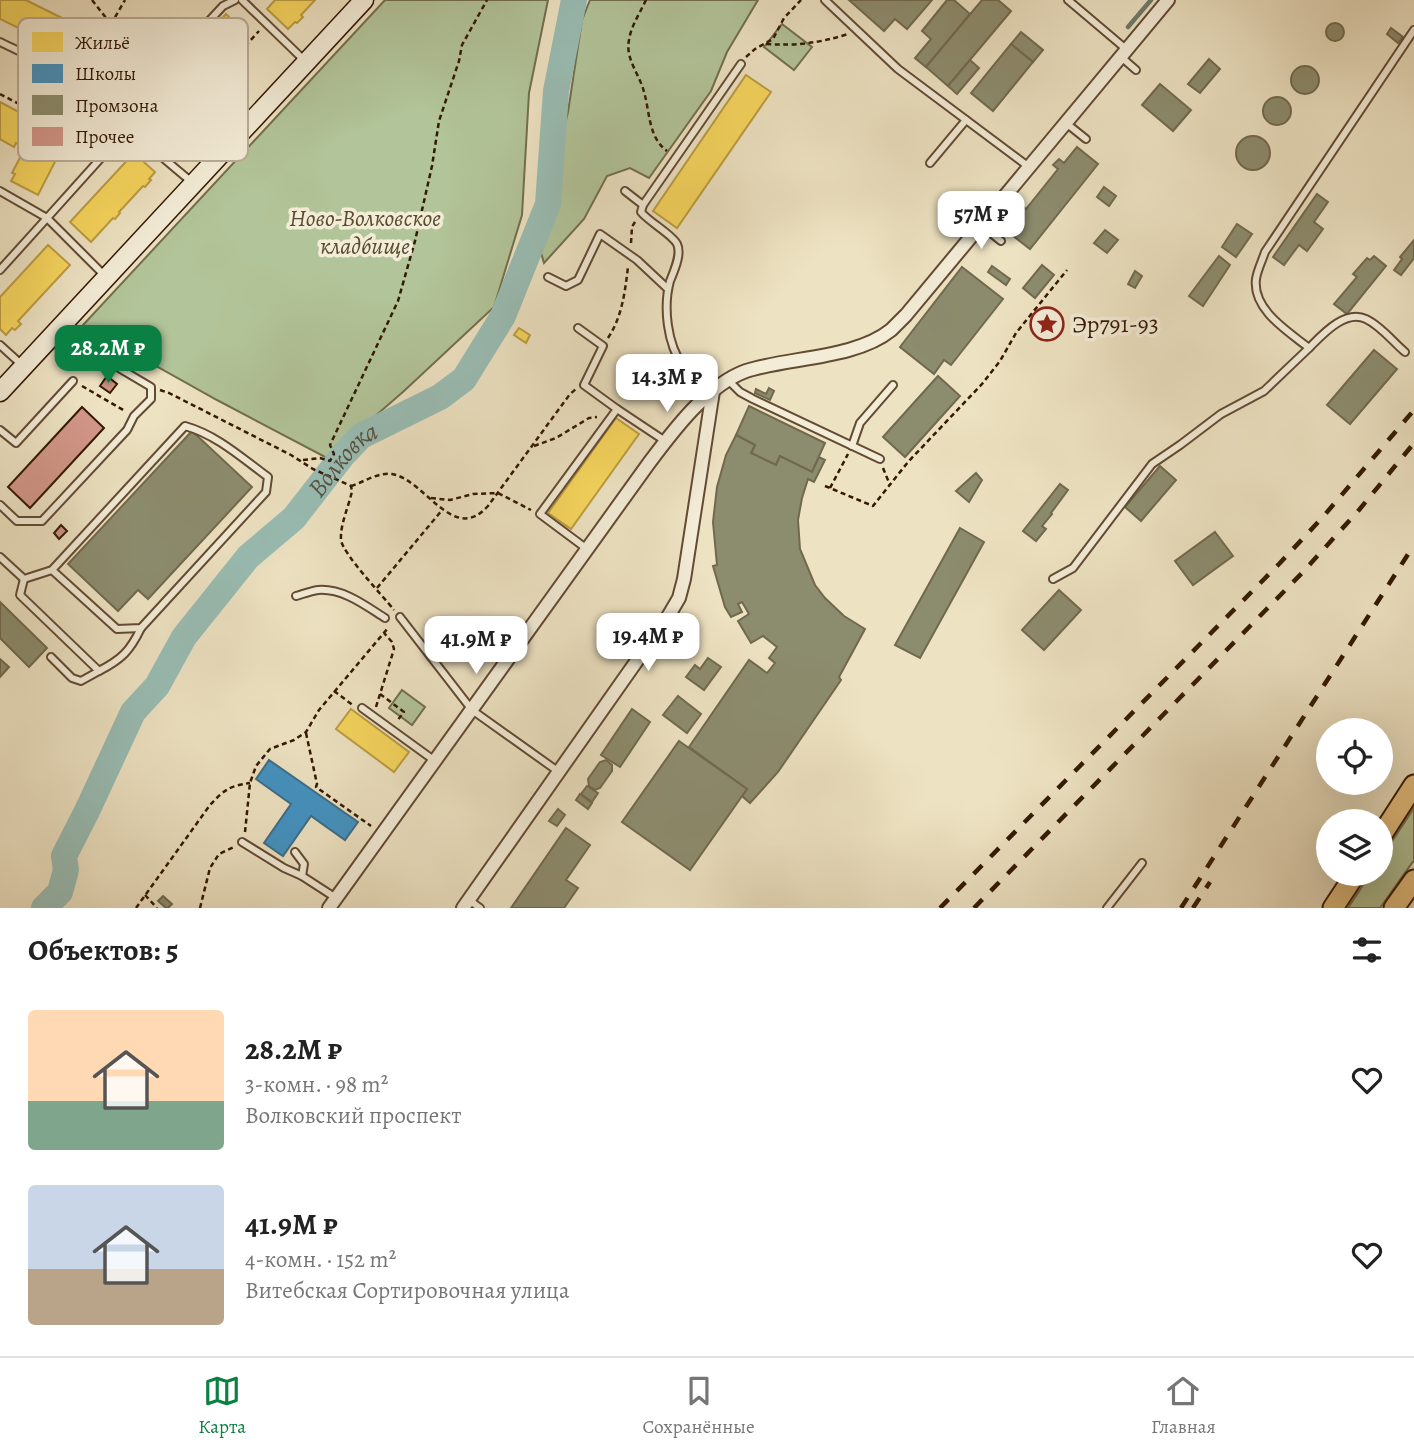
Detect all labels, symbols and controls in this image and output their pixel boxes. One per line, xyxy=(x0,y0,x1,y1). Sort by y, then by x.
legend xyxy=(18,18,248,161)
text: Жильё xyxy=(75,30,130,56)
text: Школы xyxy=(75,61,136,87)
text: Промзона xyxy=(75,93,159,119)
text: Прочее xyxy=(75,124,135,150)
pin: 57M ₽ xyxy=(932,191,1030,251)
text: 57M ₽ xyxy=(954,198,1008,229)
park label: Ново-Волковское кладбище xyxy=(289,202,441,262)
place icon: Эр791-93 xyxy=(1028,305,1066,343)
place label: Эр791-93 xyxy=(1072,308,1159,340)
pin: 28.2M ₽ xyxy=(43,326,173,385)
text: 28.2M ₽ xyxy=(71,332,145,363)
pin: 14.3M ₽ xyxy=(602,354,732,414)
text: 14.3M ₽ xyxy=(632,361,702,392)
water label: Волковка xyxy=(299,413,383,504)
pin: 19.4M ₽ xyxy=(583,614,713,673)
pin: 41.9M ₽ xyxy=(411,616,541,676)
text: 19.4M ₽ xyxy=(612,620,684,651)
text: 41.9M ₽ xyxy=(440,623,512,654)
map controls xyxy=(1316,718,1393,886)
button: locate xyxy=(1316,718,1393,795)
button: layers xyxy=(1316,809,1393,886)
text: Объектов: 5 xyxy=(28,930,178,970)
icon: filters xyxy=(1348,931,1386,969)
text: 28.2M ₽ xyxy=(245,1029,342,1069)
icon: home xyxy=(84,1038,168,1122)
icon: heart xyxy=(1348,1061,1386,1099)
text: 3-комн. · 98 m² xyxy=(245,1069,388,1100)
text: Волковский проспект xyxy=(245,1100,461,1131)
text: 41.9M ₽ xyxy=(245,1204,338,1244)
icon: home xyxy=(84,1213,168,1297)
icon: heart xyxy=(1348,1236,1386,1274)
text: 4-комн. · 152 m² xyxy=(245,1244,396,1275)
text: Витебская Сортировочная улица xyxy=(245,1275,570,1306)
tab: Карта xyxy=(198,1372,246,1440)
tab: Сохранённые xyxy=(643,1372,755,1440)
tab: Главная xyxy=(1151,1372,1216,1440)

